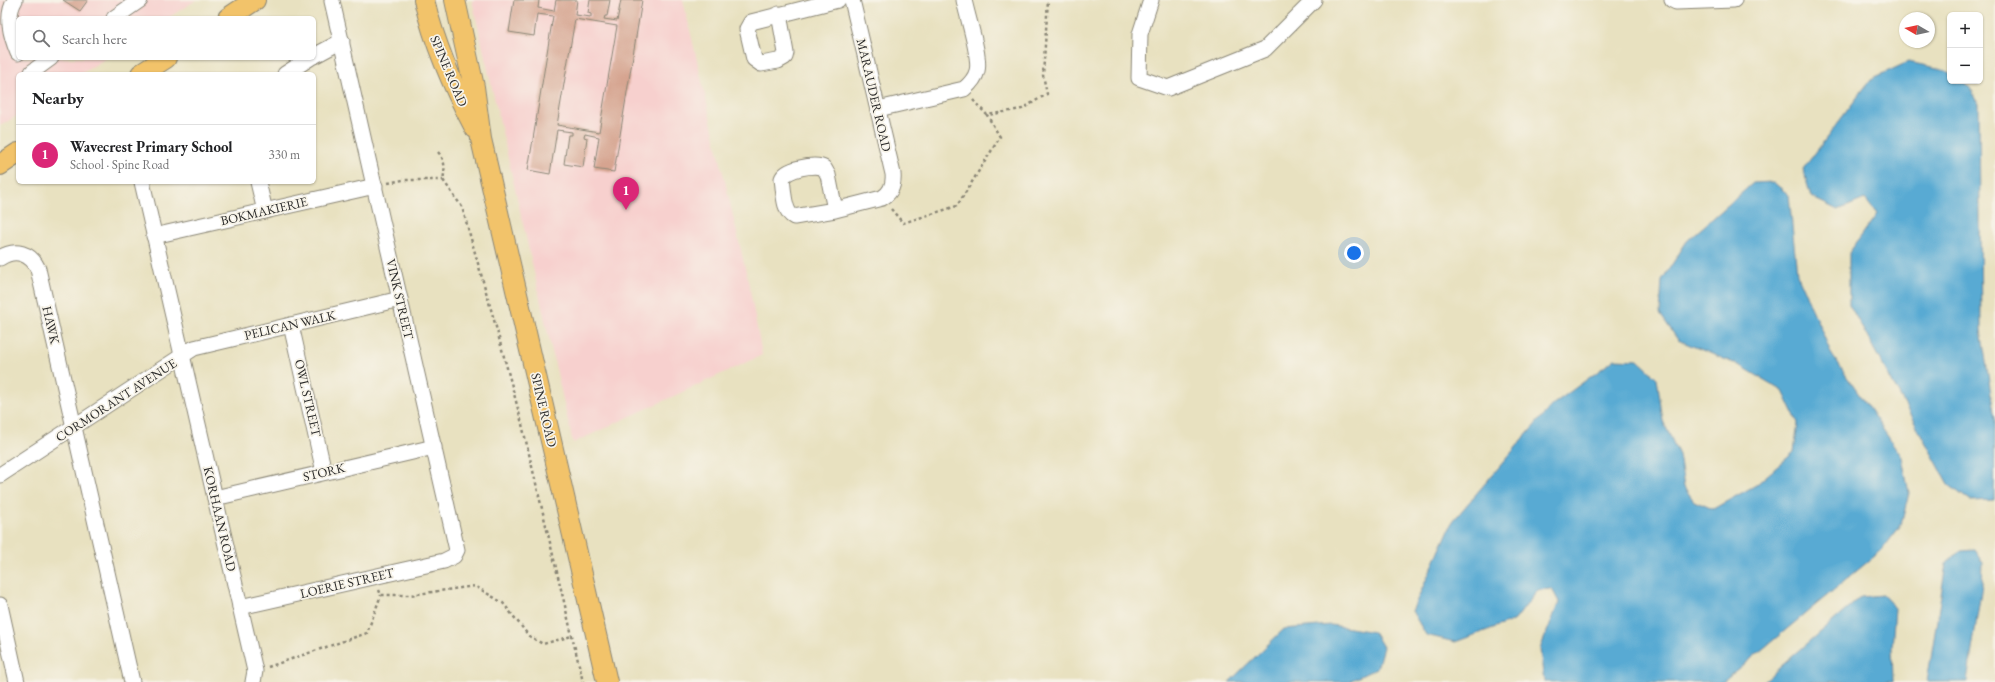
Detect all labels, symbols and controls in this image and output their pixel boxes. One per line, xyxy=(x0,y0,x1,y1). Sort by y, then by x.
north arrow xyxy=(1899,12,1935,48)
map controls xyxy=(1947,12,1983,84)
button: + xyxy=(1947,12,1983,48)
search box xyxy=(16,16,316,60)
icon: search xyxy=(30,27,52,49)
text: Search here xyxy=(62,29,127,48)
street label: SPINE ROAD xyxy=(426,33,472,109)
street label: MARAUDER ROAD xyxy=(853,37,895,153)
button: − xyxy=(1947,48,1983,84)
text: Nearby xyxy=(32,87,84,109)
text: Wavecrest Primary School xyxy=(70,137,233,156)
text: 1 xyxy=(42,146,48,163)
text: 330 m xyxy=(269,146,300,163)
text: School · Spine Road xyxy=(70,156,169,173)
pin: 1 xyxy=(613,177,639,210)
street label: BOKMAKIERIE xyxy=(219,193,309,229)
your location xyxy=(1344,243,1364,263)
street label: VINK STREET xyxy=(382,257,418,341)
street label: HAWK xyxy=(38,304,64,346)
street label: PELICAN WALK xyxy=(243,306,338,344)
street label: CORMORANT AVENUE xyxy=(52,354,180,446)
street label: OWL STREET xyxy=(291,358,325,439)
street label: SPINE ROAD xyxy=(527,371,561,449)
street label: STORK xyxy=(301,459,347,485)
street label: KORHAAN ROAD xyxy=(200,465,240,573)
street label: LOERIE STREET xyxy=(298,564,396,602)

